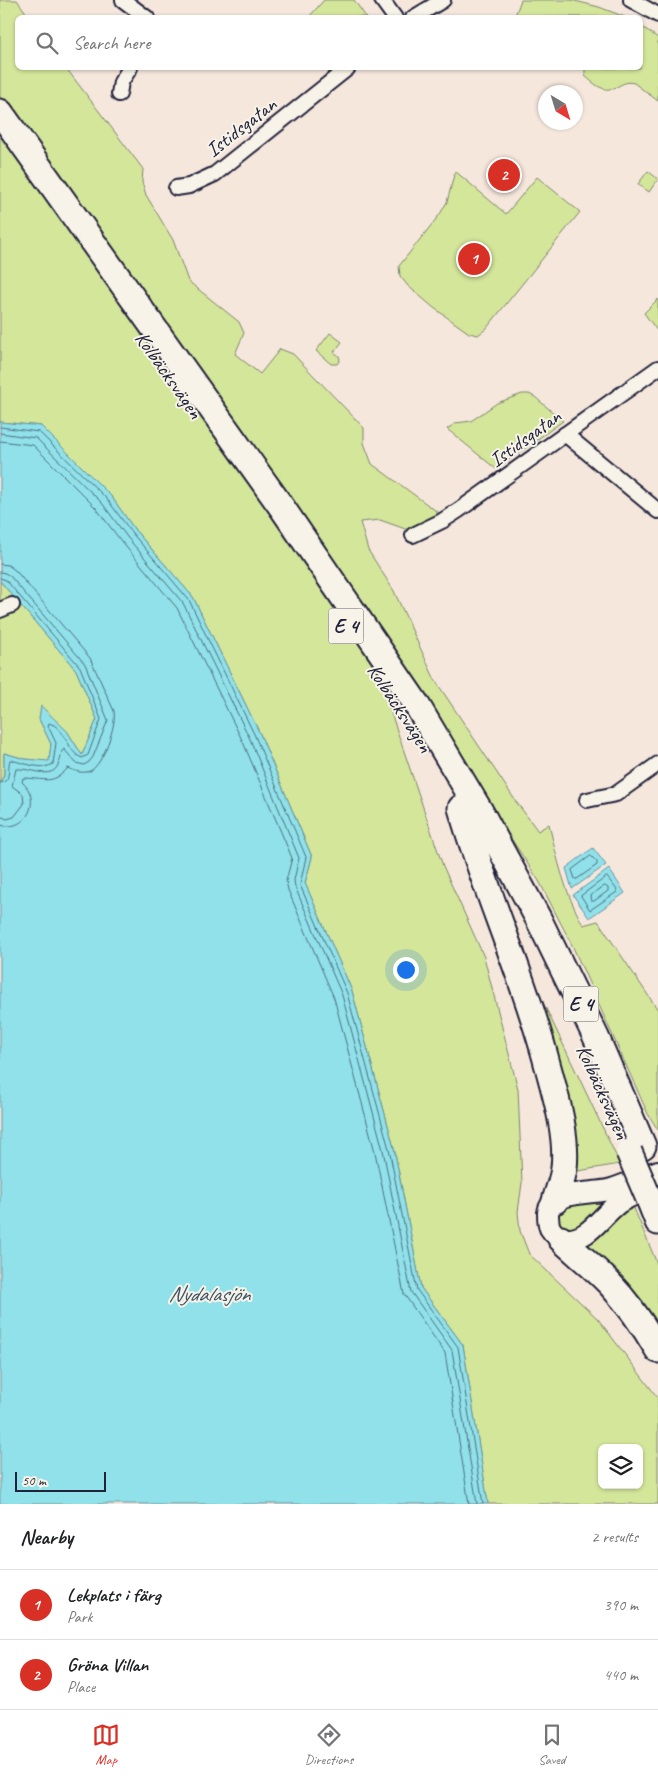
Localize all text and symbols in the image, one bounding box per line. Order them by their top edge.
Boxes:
search box [15,15,643,70]
icon: search [33,29,61,57]
text: Search here [73,31,150,55]
north arrow [538,85,583,130]
street label: Istidsgatan [200,91,282,163]
pin: 2 [488,156,520,194]
pin: 1 [458,240,490,278]
street label: Kolbäcksvägen [129,326,209,424]
street label: Istidsgatan [484,403,566,473]
road number: E 4 [328,608,364,644]
street label: Kolbäcksvägen [362,659,439,758]
your location [393,957,419,983]
road number: E 4 [564,986,598,1022]
street label: Kolbäcksvägen [571,1041,636,1144]
water label: Nydalasjön [168,1280,252,1308]
map controls [598,1444,643,1489]
button: layers [598,1444,643,1489]
scale bar [15,1469,106,1492]
text: 50 m [22,1472,46,1489]
text: Nearby [20,1524,73,1550]
text: 2 results [591,1527,638,1547]
text: Lekplats i färg [67,1583,161,1607]
text: 1 [32,1595,40,1615]
text: 390 m [604,1595,638,1615]
text: Park [67,1607,92,1627]
text: Gröna Villan [67,1653,148,1677]
text: 2 [32,1665,40,1685]
text: 440 m [604,1665,638,1685]
text: Place [67,1677,95,1697]
tab: Map [92,1721,120,1768]
tab: Directions [305,1721,353,1768]
tab: Saved [538,1721,566,1768]

